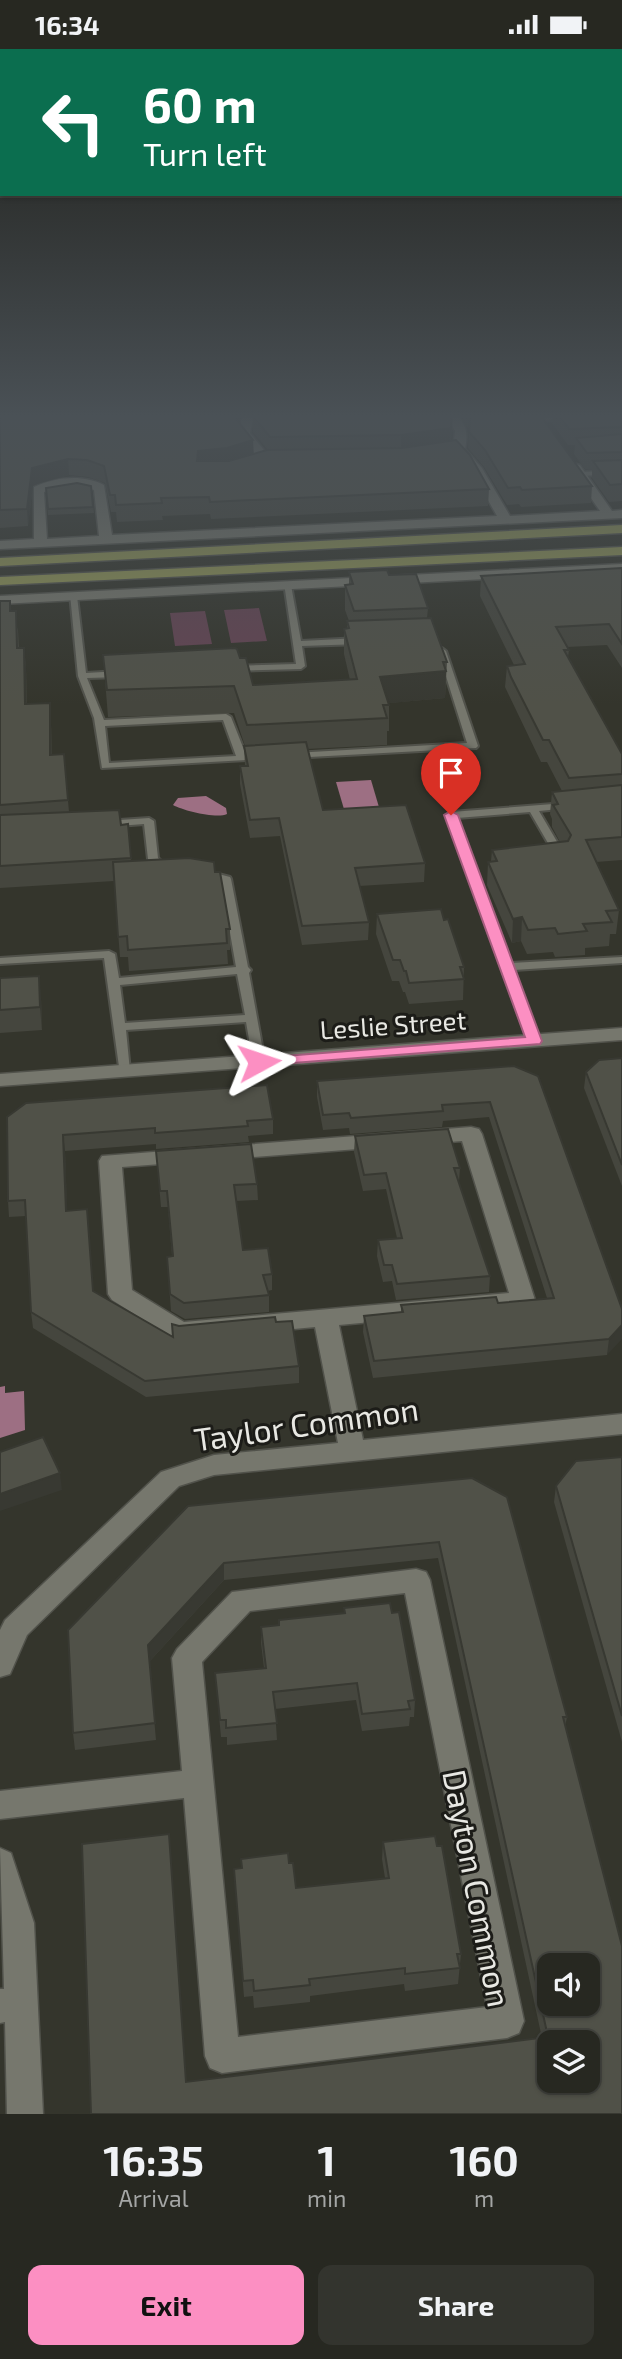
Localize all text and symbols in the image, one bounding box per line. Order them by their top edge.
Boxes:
text: 16:34 [35,9,100,40]
text: 60 m [143,74,257,133]
icon: left [28,77,119,168]
text: Turn left [143,134,267,172]
pin [421,743,481,815]
icon: arrive [432,754,470,792]
street label: Leslie Street [319,1003,467,1045]
position arrow [222,1025,296,1099]
street label: Taylor Common [191,1388,421,1458]
street label: Dayton Common [436,1766,520,2010]
map controls [537,1953,600,2093]
button: sound [537,1953,600,2016]
button: layers [537,2030,600,2093]
text: 16:35 [103,2134,204,2184]
text: 1 [318,2134,336,2184]
text: 160 [449,2134,519,2184]
text: Arrival [119,2184,189,2212]
text: min [307,2184,346,2212]
text: m [474,2184,494,2212]
button: Exit [28,2265,304,2345]
button: Share [318,2265,594,2345]

